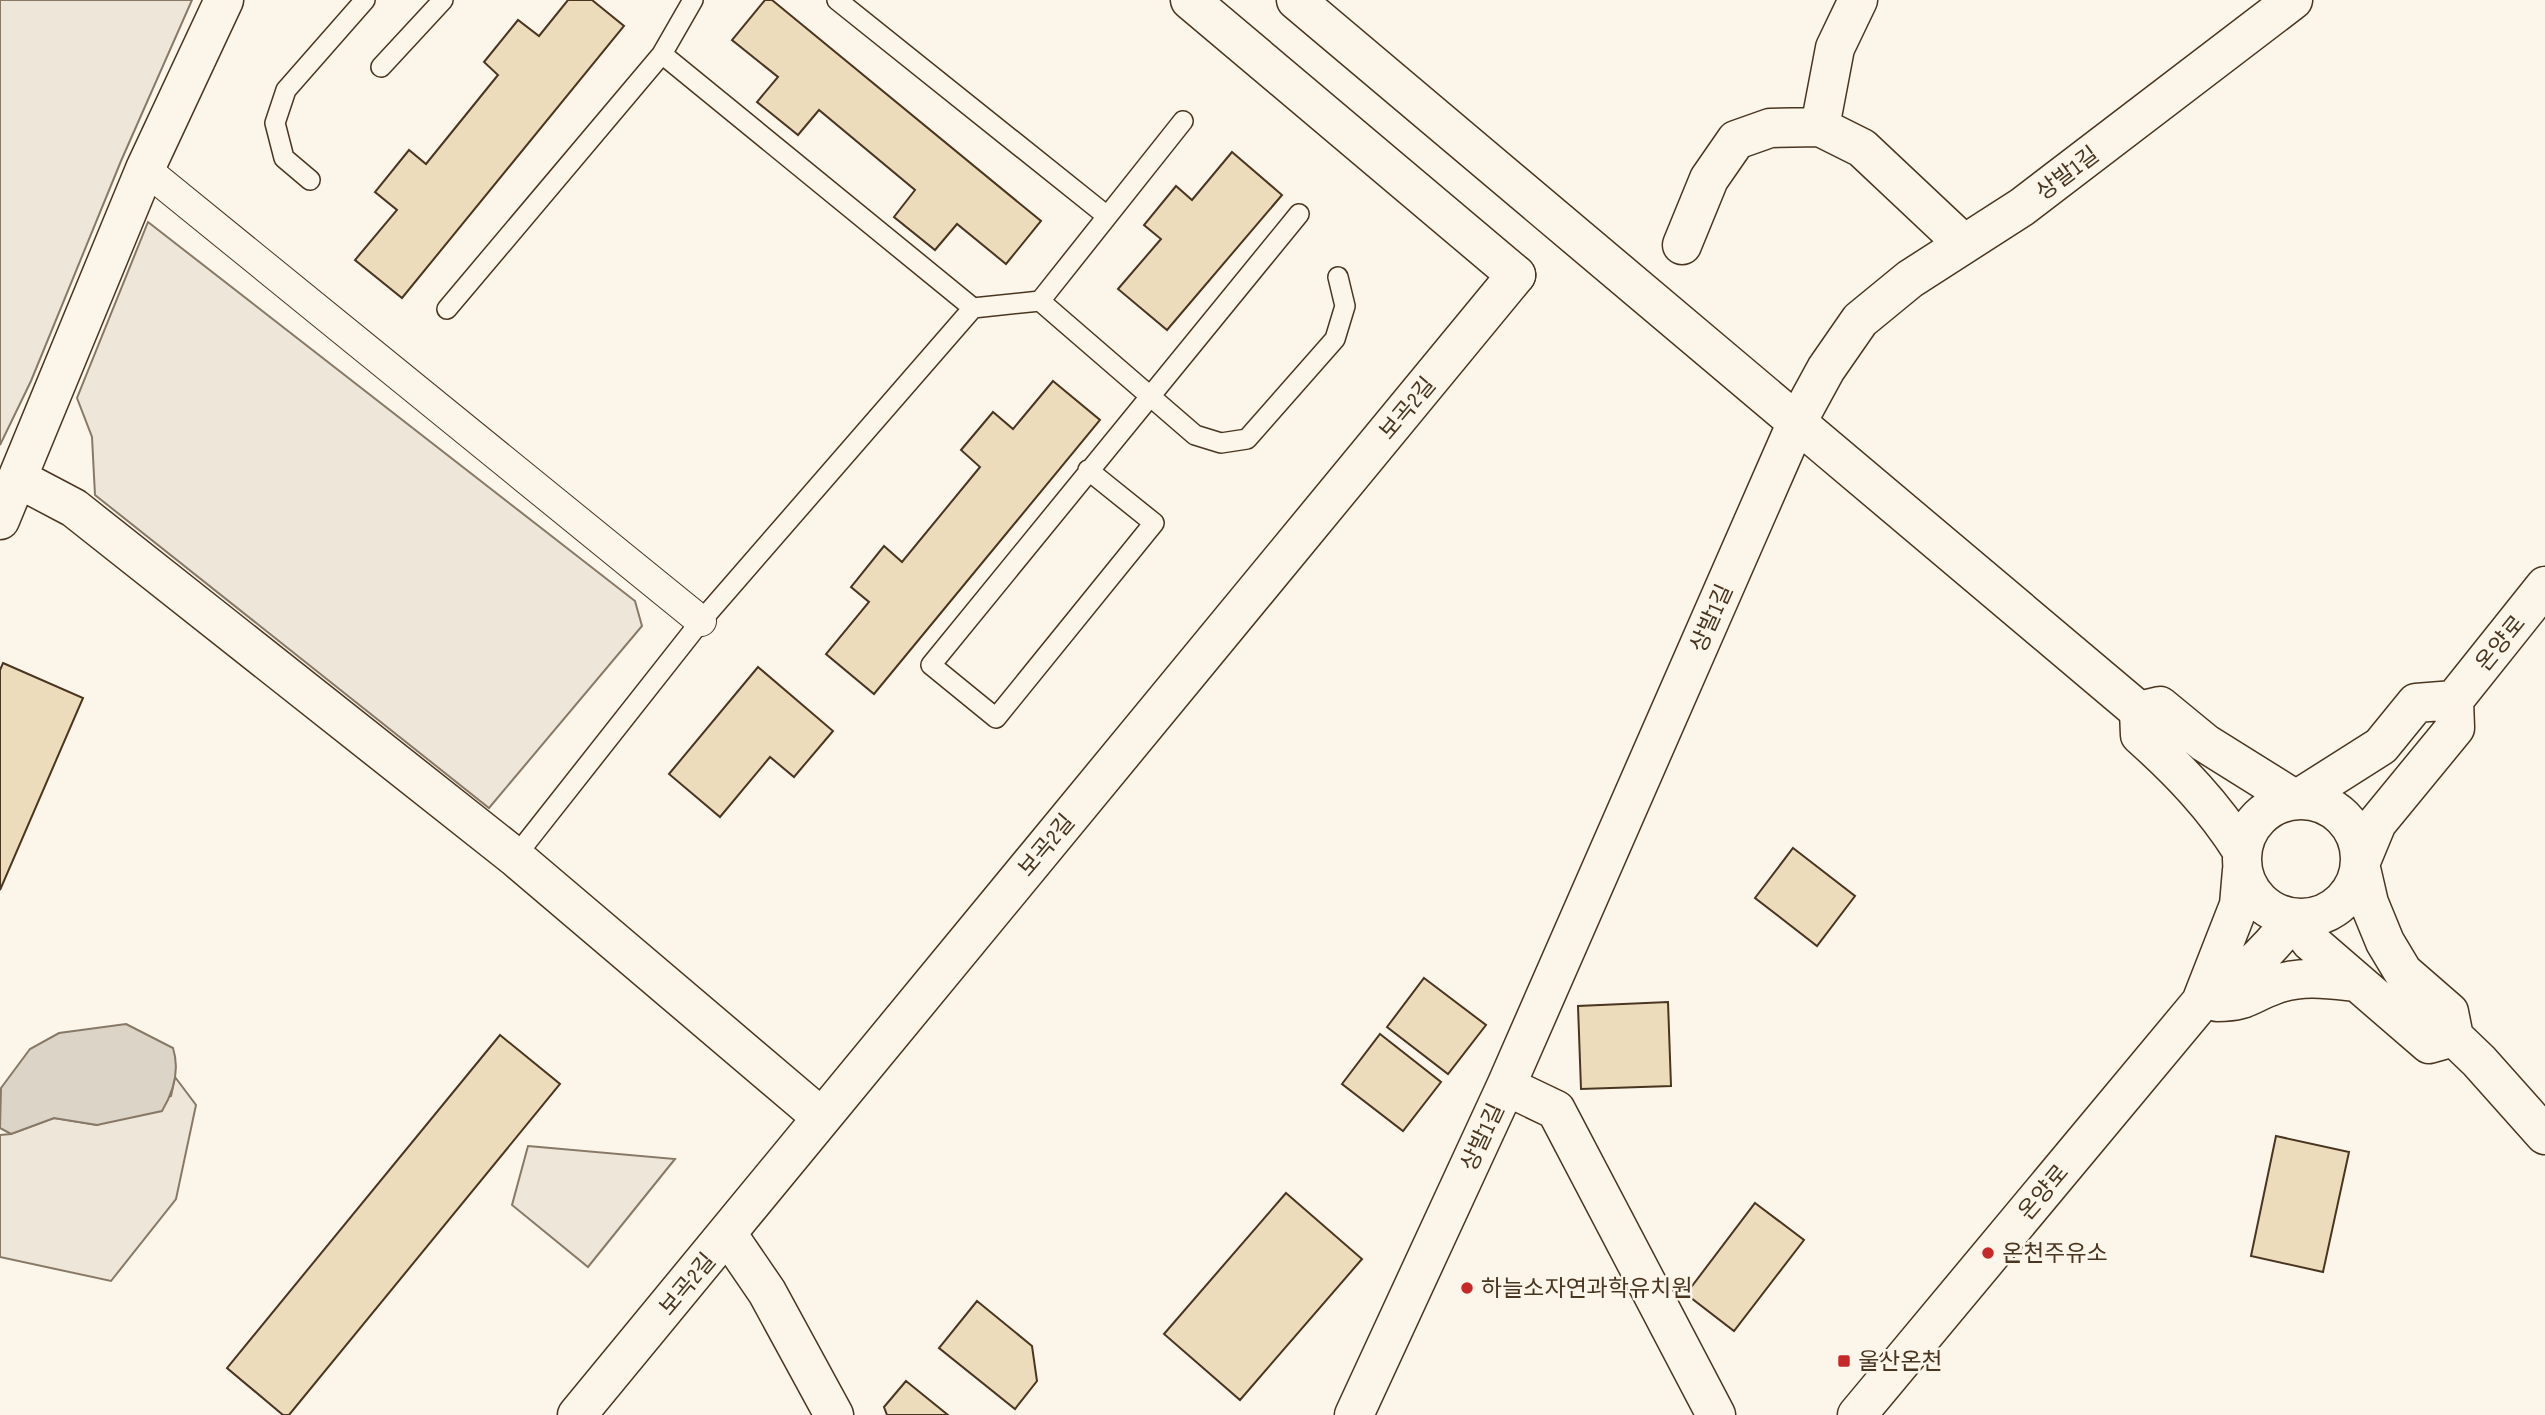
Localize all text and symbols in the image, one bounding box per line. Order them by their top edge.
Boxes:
street label: 상발1길 [2031,141,2105,207]
street label: 보곡2길 [1374,372,1442,446]
street label: 상발1길 [1685,580,1739,657]
street label: 온양로 [2470,610,2532,677]
street label: 보곡2길 [1013,809,1081,883]
street label: 상발1길 [1455,1099,1511,1176]
street label: 온양로 [2013,1159,2075,1226]
place label: 온천주유소 [2002,1240,2108,1268]
marker: 온천주유소 [1980,1245,1996,1261]
street label: 보곡2길 [654,1248,722,1322]
place label: 하늘소자연과학유치원 [1481,1275,1693,1303]
marker: 하늘소자연과학유치원 [1459,1280,1475,1296]
place label: 울산온천 [1858,1348,1943,1376]
marker: 울산온천 [1836,1353,1852,1369]

